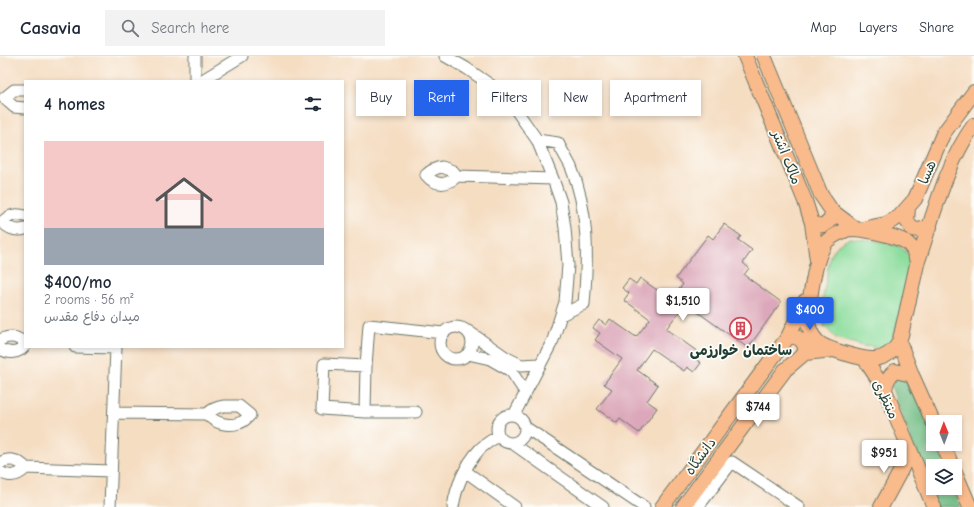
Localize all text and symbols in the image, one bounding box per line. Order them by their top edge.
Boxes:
search box [105,10,385,46]
text: Casavia [20,17,81,39]
icon: search [119,17,141,39]
text: Search here [151,19,229,37]
text: Map [810,19,837,36]
text: Layers [859,19,897,36]
text: Share [919,19,954,36]
chip: Buy [356,80,406,116]
chip: Rent [414,80,469,116]
chip: Filters [477,80,541,116]
chip: New [549,80,602,116]
chip: Apartment [610,80,701,116]
icon: filters [302,93,324,115]
text: 4 homes [44,95,105,114]
street label: مالک اشتر [768,127,805,187]
street label: هسا [915,158,940,187]
icon: home [148,167,220,239]
text: $400/mo [44,273,111,292]
pin: $1,510 [650,288,716,322]
text: 2 rooms · 56 m² [44,292,133,307]
text: $1,510 [666,293,700,308]
pin: $400 [786,297,834,331]
text: $400 [796,302,824,317]
text: میدان دفاع مقدس [44,309,140,324]
building icon: ساختمان خوارزمی [728,315,754,341]
place label: ساختمان خوارزمی [690,342,792,360]
street label: منتظری [869,377,902,422]
pin: $744 [734,394,782,428]
text: $744 [746,399,770,414]
north arrow [926,415,962,451]
map controls [926,415,962,495]
street label: دانشگاه [681,434,720,478]
pin: $951 [860,440,908,474]
text: $951 [871,445,897,460]
button: layers [926,459,962,495]

